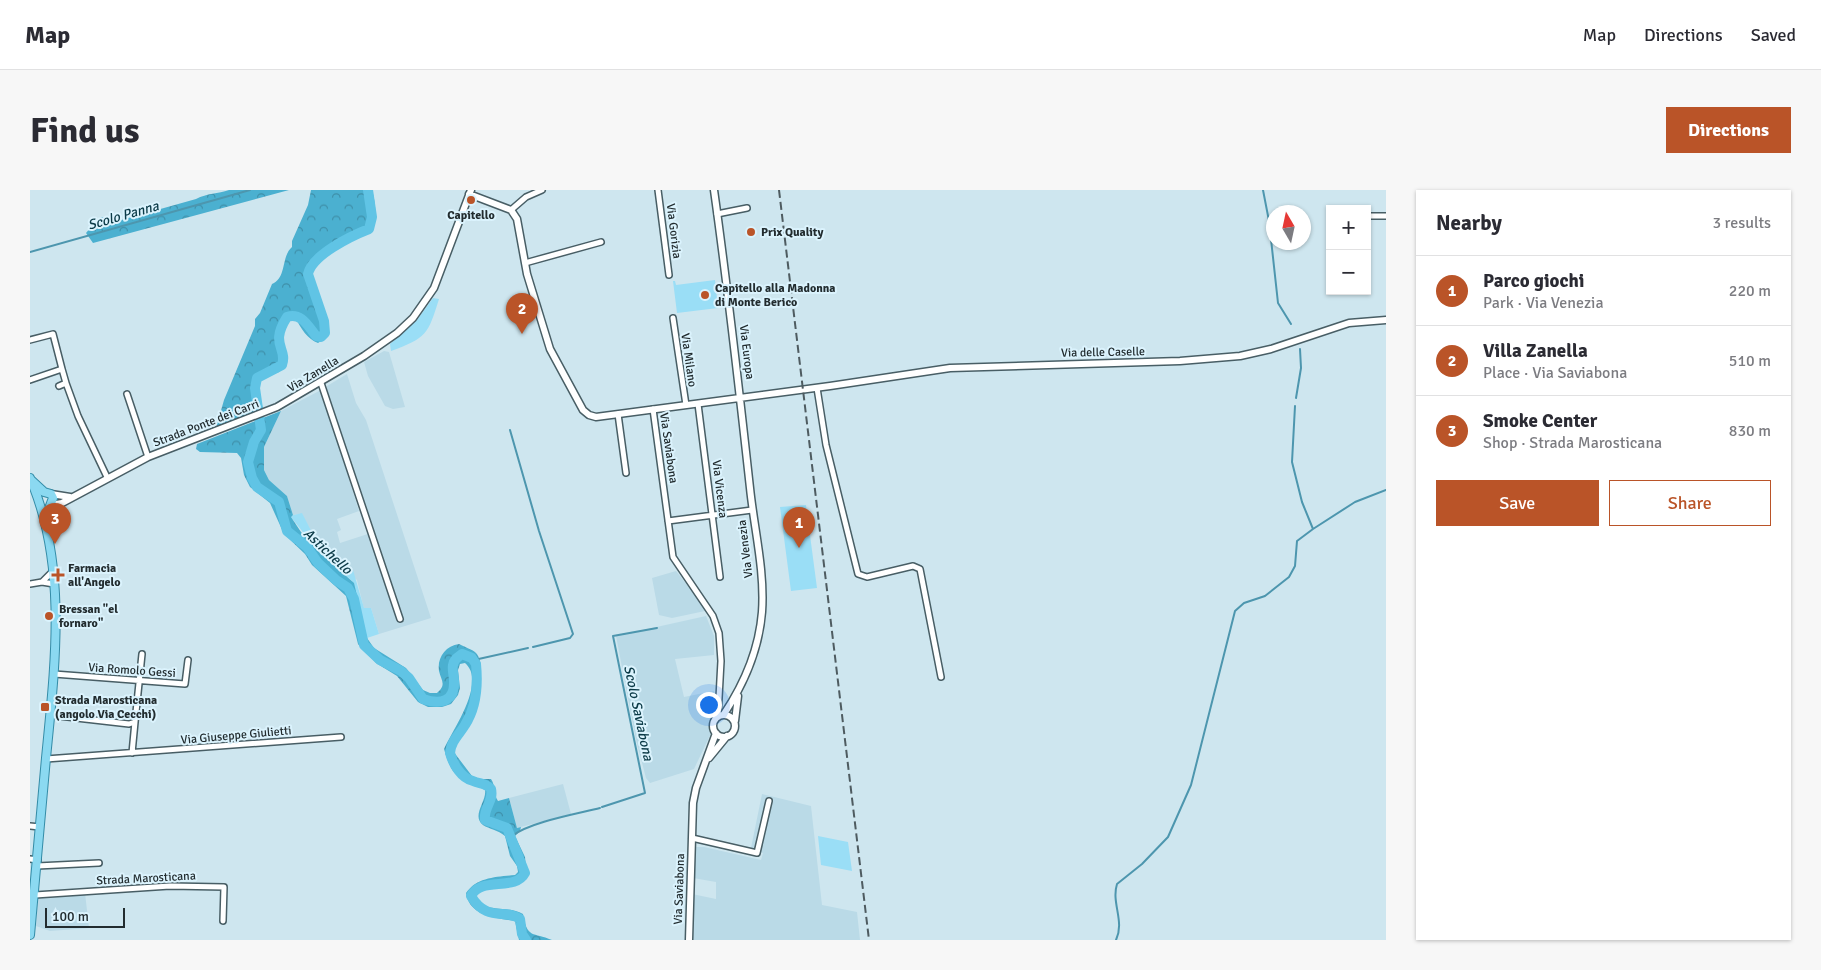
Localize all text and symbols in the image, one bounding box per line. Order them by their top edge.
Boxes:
text: Map [25,20,70,50]
text: Map [1583,24,1616,46]
text: Directions [1644,24,1723,46]
text: Saved [1751,24,1796,46]
button: Directions [1666,107,1791,153]
text: Find us [30,109,140,152]
marker: Capitello [465,194,477,206]
water label: Scolo Panna [86,197,161,234]
street label: Via Gorizia [663,203,684,259]
north arrow [1266,205,1311,250]
map controls [1326,205,1371,295]
button: + [1326,205,1371,250]
place label: Capitello [447,208,495,223]
text: Nearby [1436,210,1502,236]
text: 3 results [1712,213,1771,233]
place label: Prix Quality [761,225,823,240]
marker: Prix Quality [745,226,757,238]
button: − [1326,250,1371,295]
text: Parco giochi [1483,269,1585,293]
place label: Capitello alla Madonna di Monte Berico [715,281,835,310]
text: 1 [1448,281,1456,301]
text: 220 m [1729,281,1771,301]
marker: Capitello alla Madonna di Monte Berico [699,289,711,301]
pin: 2 [506,293,538,334]
text: Park · Via Venezia [1483,293,1604,313]
street label: Via Europa [736,324,757,380]
street label: Via Milano [677,332,700,388]
text: Villa Zanella [1483,339,1588,363]
street label: Via delle Caselle [1061,344,1145,361]
text: 2 [1448,351,1456,371]
text: 510 m [1729,351,1771,371]
street label: Via Zanella [285,353,342,396]
text: Place · Via Saviabona [1483,363,1627,383]
street label: Strada Ponte dei Carri [151,396,261,451]
text: Smoke Center [1483,409,1597,433]
street label: Via Saviabona [656,412,681,484]
text: 3 [1448,421,1456,441]
text: 830 m [1729,421,1771,441]
text: Shop · Strada Marosticana [1483,433,1662,453]
street label: Via Vicenza [708,459,731,519]
button: Save [1436,480,1599,526]
button: Share [1609,480,1771,526]
pin: 3 [39,503,71,544]
pin: 1 [783,507,815,548]
street label: Via Venezia [734,519,757,579]
water label: Astichello [300,525,356,579]
place label: Farmacia all'Angelo [68,561,120,590]
marker: Farmacia all'Angelo [52,569,64,581]
place label: Bressan "el fornaro" [58,602,118,631]
marker: Bressan "el fornaro" [43,610,55,622]
street label: Via Romolo Gessi [88,660,176,681]
water label: Scolo Saviabona [620,664,657,763]
your location [696,692,722,718]
place label: Strada Marosticana (angolo Via Cecchi) [55,693,157,722]
marker: Strada Marosticana (angolo Via Cecchi) [39,701,51,713]
street label: Via Giuseppe Giulietti [180,723,292,748]
street label: Via Saviabona [671,853,688,925]
street label: Strada Marosticana [96,868,196,889]
scale bar [45,905,125,928]
text: 100 m [52,908,89,925]

